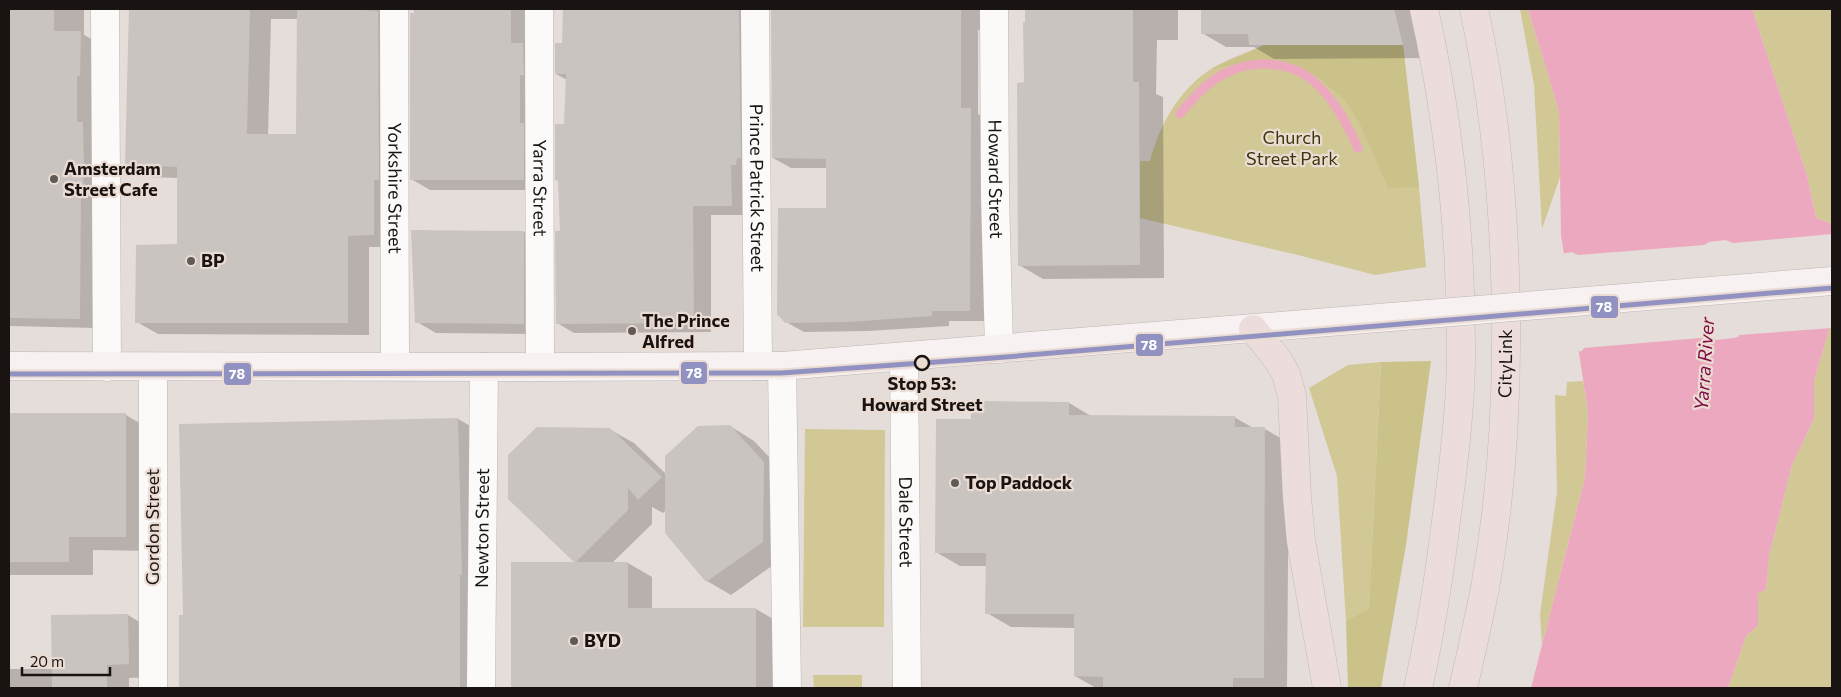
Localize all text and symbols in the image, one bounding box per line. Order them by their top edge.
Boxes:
street label: Prince Patrick Street [746,104,769,272]
street label: Howard Street [985,119,1008,239]
street label: Yorkshire Street [384,122,407,254]
park label: Church Street Park [1246,126,1338,169]
street label: Yarra Street [529,139,552,237]
place label: Amsterdam Street Cafe [64,157,161,200]
marker: Amsterdam Street Cafe [48,173,60,185]
place label: BP [201,249,225,271]
marker: BP [185,255,197,267]
line badge: 78 [1590,295,1619,319]
text: 78 [1596,298,1612,315]
place label: The Prince Alfred [642,309,730,352]
water label: Yarra River [1689,315,1718,412]
marker: The Prince Alfred [626,325,638,337]
street label: CityLink [1493,329,1516,398]
line badge: 78 [1135,333,1164,357]
text: 78 [1141,336,1157,353]
marker: Stop 53: Howard Street [914,355,930,371]
line badge: 78 [680,361,708,385]
line badge: 78 [223,362,252,386]
text: 78 [686,364,702,381]
text: 78 [229,365,245,382]
place label: Stop 53: Howard Street [861,372,983,415]
street label: Newton Street [470,468,493,588]
street label: Gordon Street [141,469,163,585]
place label: Top Paddock [965,471,1073,493]
street label: Dale Street [895,476,918,568]
marker: Top Paddock [949,477,961,489]
place label: BYD [584,629,621,651]
marker: BYD [568,635,580,647]
scale bar [22,644,110,676]
text: 20 m [30,652,64,670]

